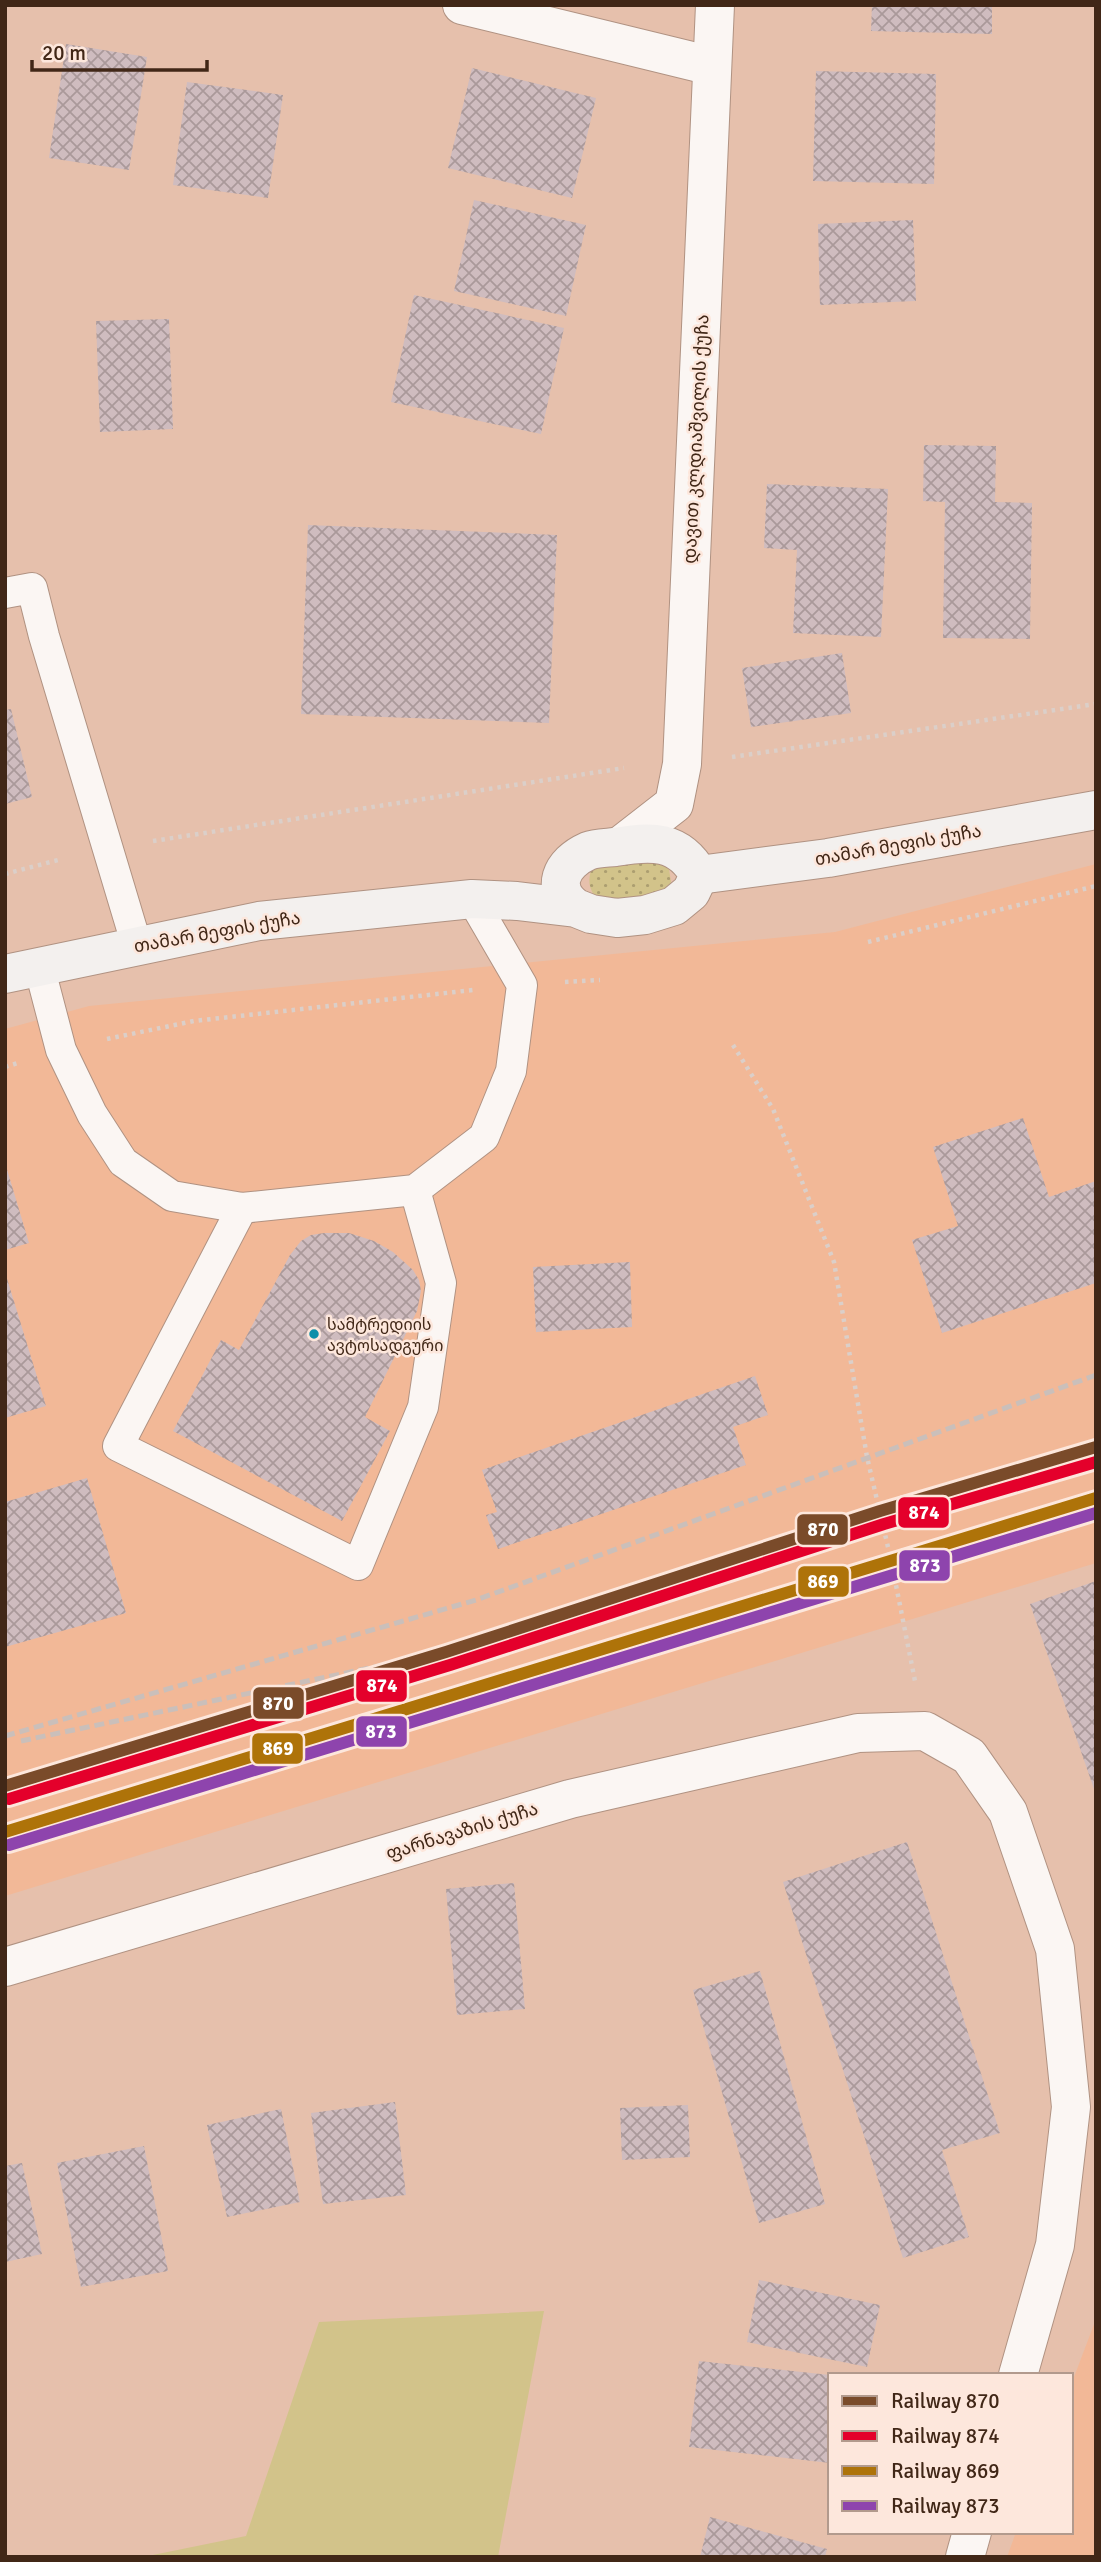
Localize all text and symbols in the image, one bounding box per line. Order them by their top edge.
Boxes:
scale bar [32,28,206,72]
text: 20 m [42,40,86,66]
street label: დავით კლდიაშვილის ქუჩა [678,314,714,564]
street label: თამარ მეფის ქუჩა [813,820,983,870]
street label: თამარ მეფის ქუჩა [132,907,302,957]
place label: სამტრედიის ავტოსადგური [327,1315,443,1356]
marker: სამტრედიის ავტოსადგური [307,1327,321,1341]
line badge: 874 [897,1496,950,1529]
text: 874 [909,1501,939,1525]
line badge: 870 [796,1513,849,1546]
text: 870 [808,1518,838,1542]
line badge: 873 [898,1549,951,1582]
text: 873 [910,1554,940,1578]
line badge: 869 [797,1565,850,1598]
text: 869 [808,1570,838,1594]
line badge: 874 [355,1669,408,1703]
text: 874 [367,1674,397,1698]
line badge: 870 [252,1686,305,1720]
text: 870 [263,1692,293,1716]
line badge: 873 [355,1715,408,1748]
text: 873 [366,1720,396,1744]
line badge: 869 [251,1732,304,1765]
text: 869 [263,1737,293,1761]
street label: ფარნავაზის ქუჩა [383,1797,541,1865]
legend [828,2373,1073,2534]
text: Railway 870 [891,2388,1000,2414]
text: Railway 874 [891,2423,1000,2449]
text: Railway 869 [891,2458,1000,2484]
text: Railway 873 [891,2493,1000,2519]

